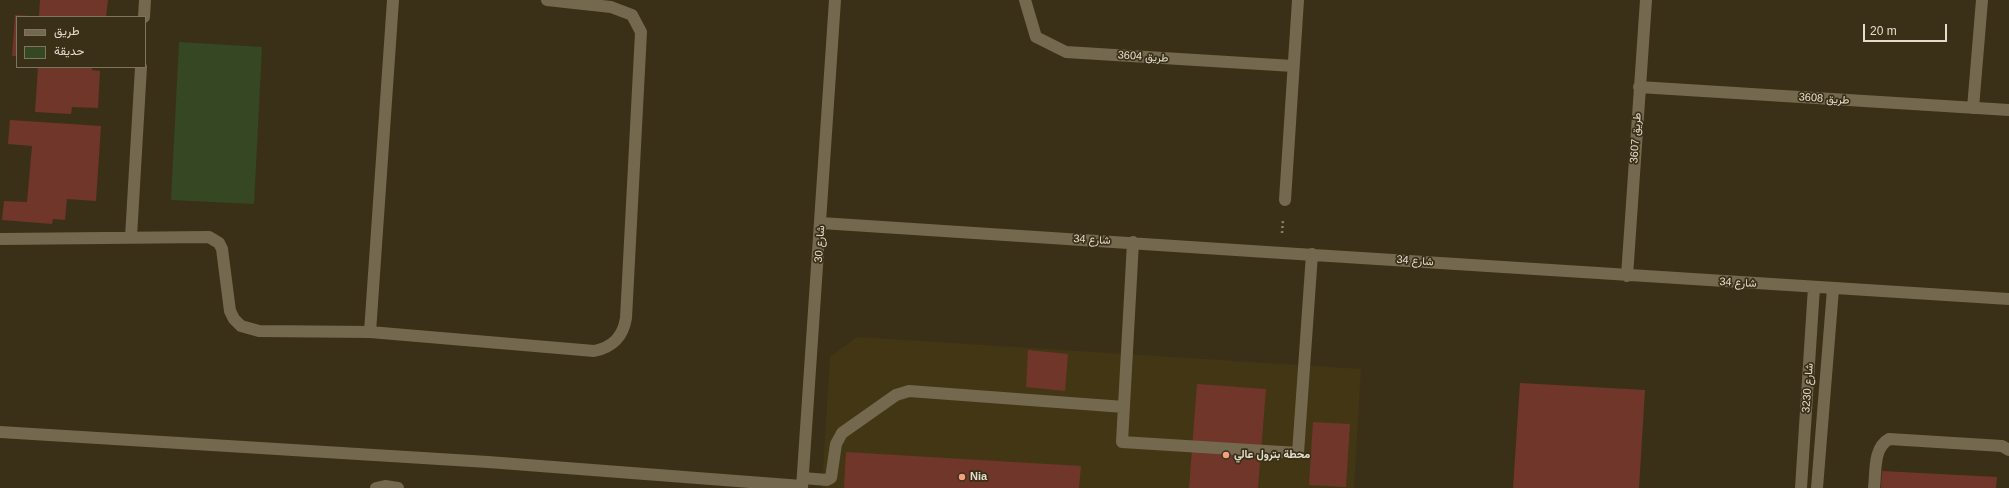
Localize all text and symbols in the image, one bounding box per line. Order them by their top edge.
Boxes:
legend [16,16,146,68]
scale bar [1865,16,1949,42]
text: طريق [54,24,79,38]
text: 20 m [1870,24,1897,38]
text: حديقة [54,44,84,58]
street label: طريق 3604 [1117,49,1169,65]
street label: طريق 3608 [1798,91,1850,107]
street label: طريق 3607 [1628,112,1644,164]
street label: شارع 30 [812,225,828,263]
street label: شارع 34 [1073,232,1111,248]
street label: شارع 34 [1396,253,1434,269]
street label: شارع 34 [1719,275,1757,291]
street label: شارع 3230 [1800,363,1816,413]
place label: محطة بترول عالي [1234,448,1310,462]
marker: محطة بترول عالي [1221,450,1231,460]
place label: Nia [970,470,987,484]
marker: Nia [957,472,967,482]

